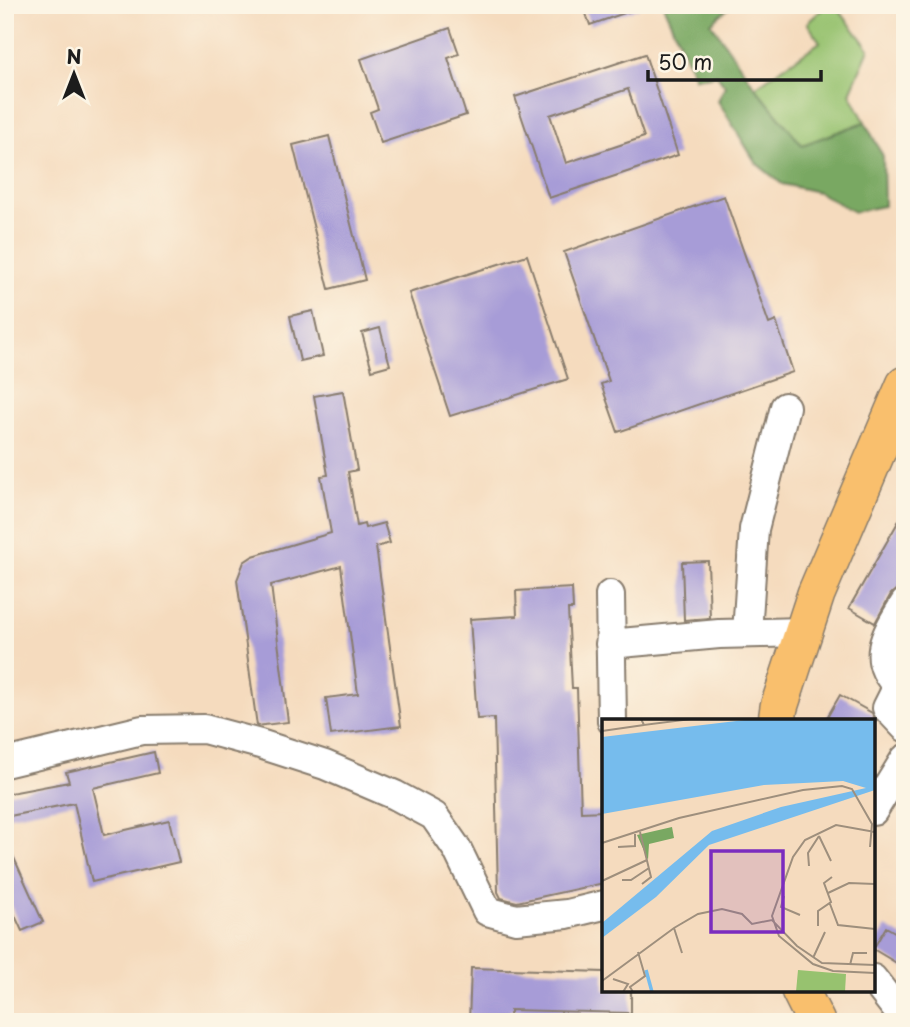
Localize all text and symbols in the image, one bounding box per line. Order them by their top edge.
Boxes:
north arrow [38,38,108,108]
scale bar [648,38,821,82]
text: N [66,42,82,70]
text: 50 m [658,45,712,77]
inset map [602,719,875,992]

